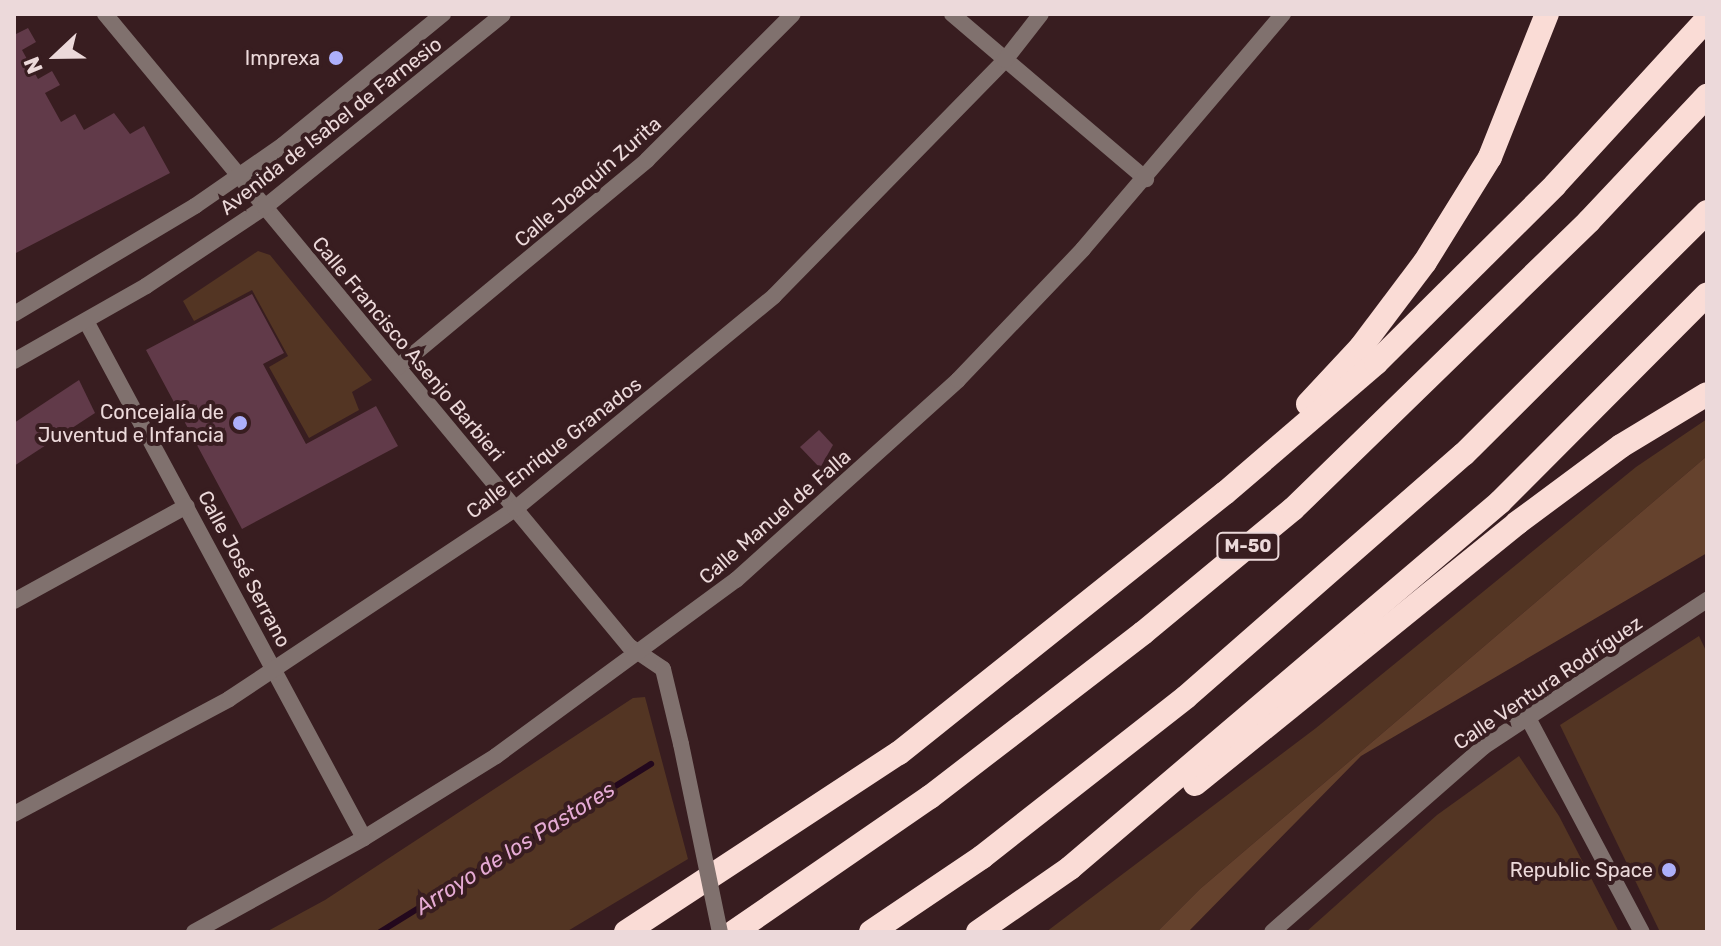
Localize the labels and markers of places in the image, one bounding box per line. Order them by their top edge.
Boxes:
place label: Imprexa [245,46,320,70]
marker: Imprexa [327,49,345,67]
place label: Concejalía de Juventud e Infancia [38,400,224,447]
marker: Concejalía de Juventud e Infancia [231,414,249,432]
place label: Republic Space [1510,858,1653,882]
marker: Republic Space [1660,861,1678,879]

